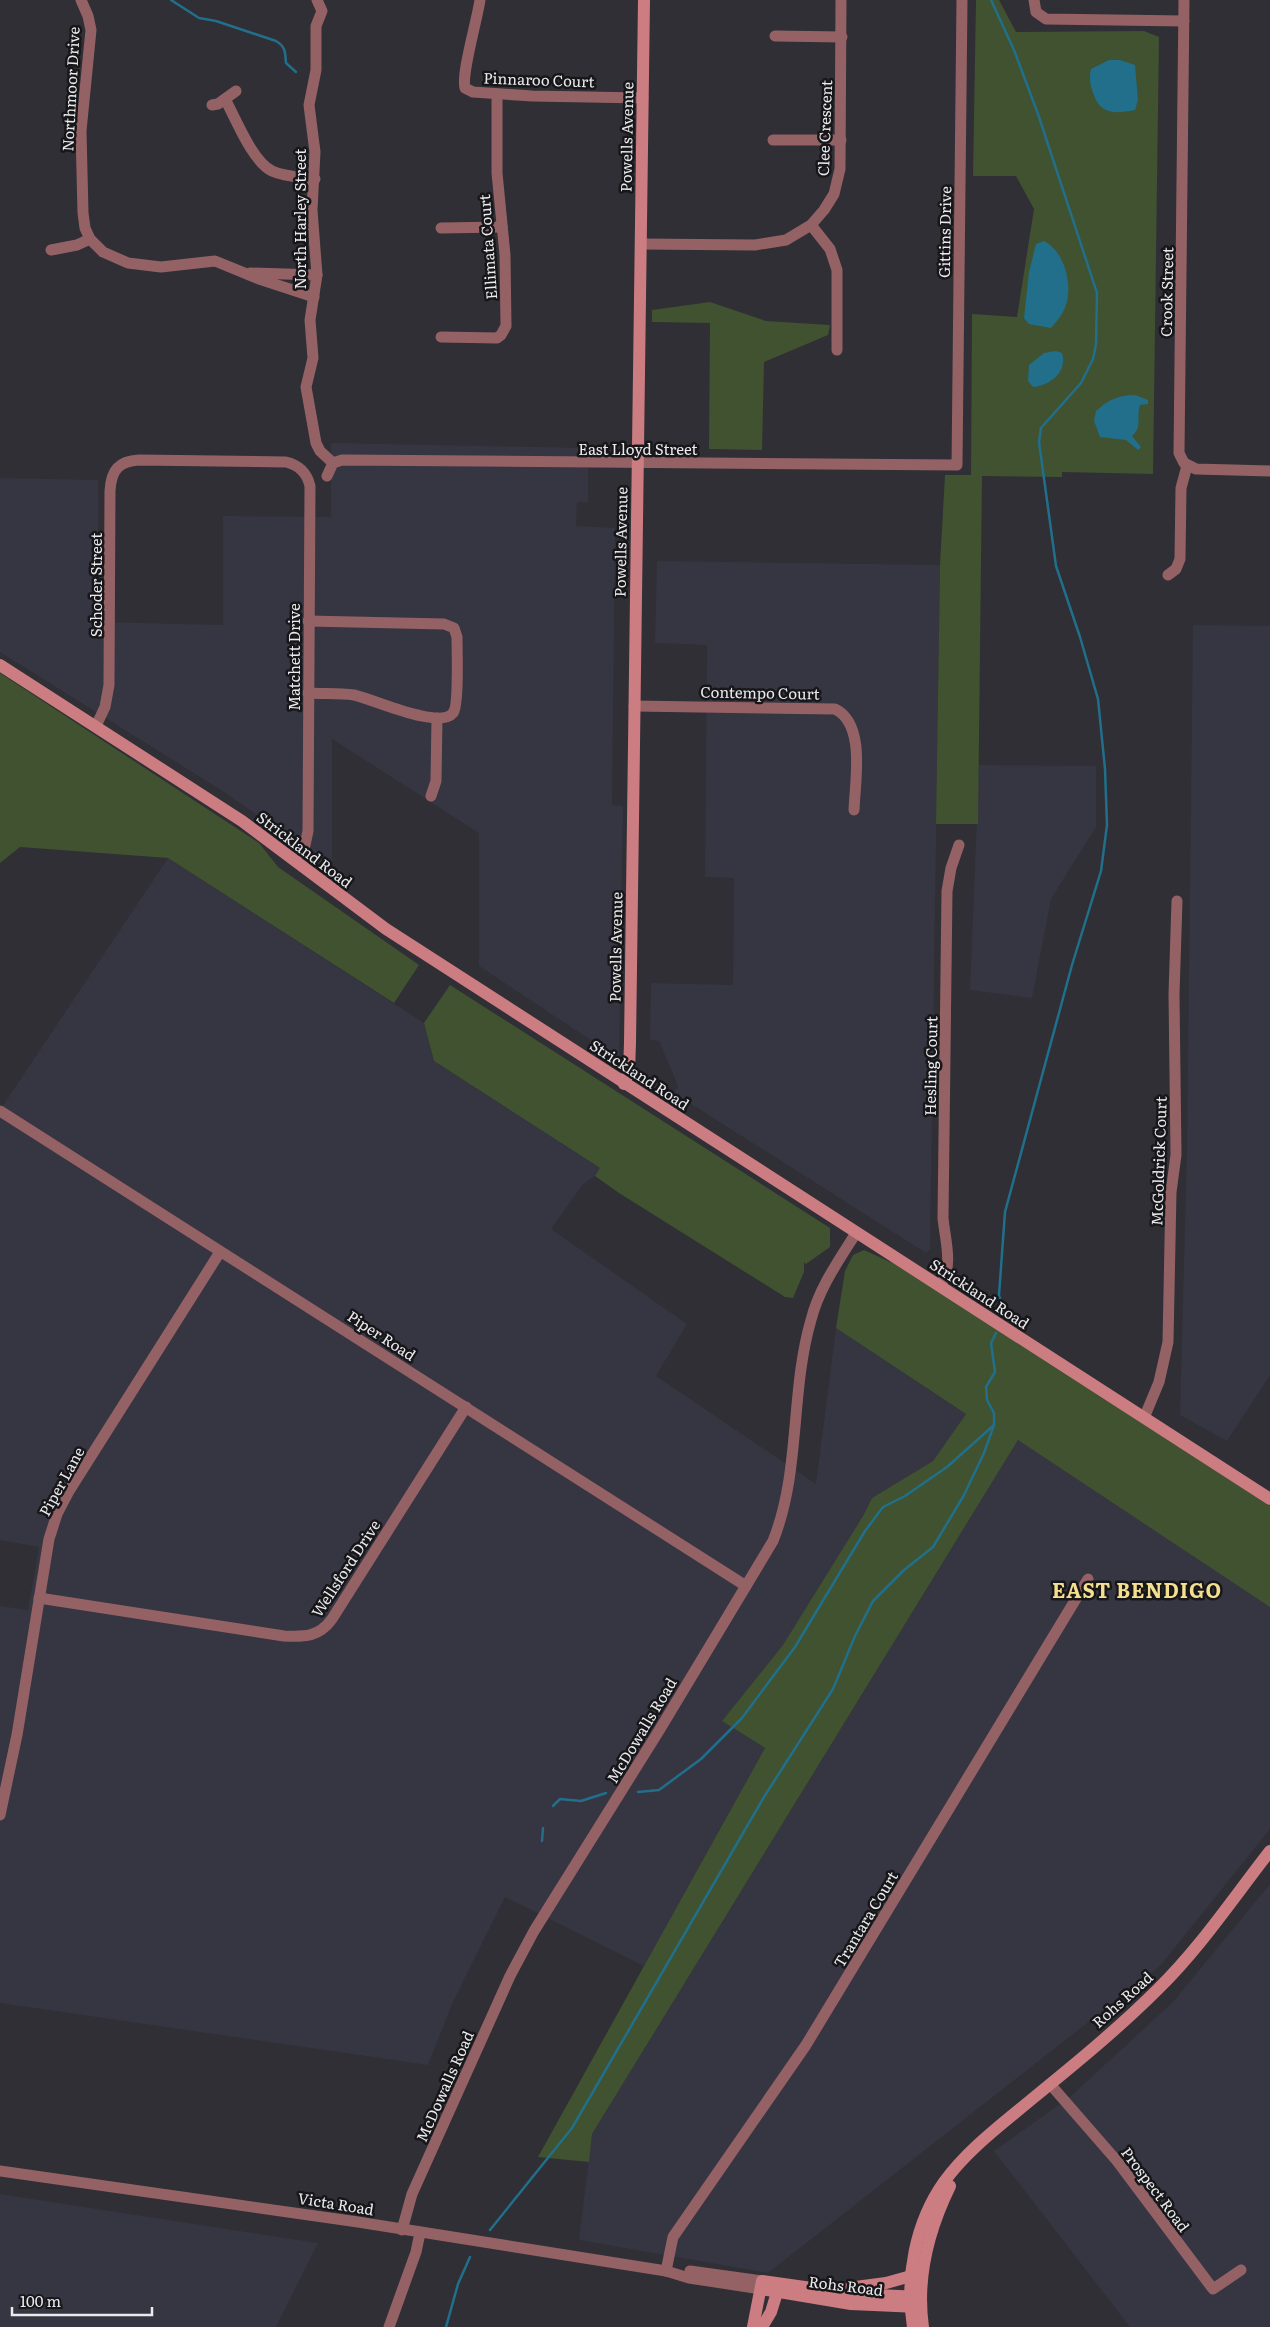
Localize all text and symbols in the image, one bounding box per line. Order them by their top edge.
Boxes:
street label: Northmoor Drive [55,26,85,152]
street label: Pinnaroo Court [483,66,595,92]
street label: Clee Crescent [811,80,837,176]
street label: Powells Avenue [614,81,638,192]
street label: North Harley Street [288,149,311,289]
street label: Gittins Drive [932,186,956,278]
street label: Ellimata Court [472,194,502,300]
street label: Crook Street [1154,247,1178,337]
street label: East Lloyd Street [578,437,698,460]
street label: Powells Avenue [608,486,632,597]
street label: Schoder Street [84,533,107,637]
street label: Matchett Drive [282,603,305,711]
street label: Contempo Court [700,679,820,705]
street label: Strickland Road [252,805,358,893]
street label: Powells Avenue [603,891,627,1002]
street label: Hesling Court [918,1016,942,1116]
street label: Strickland Road [586,1033,694,1115]
street label: McGoldrick Court [1144,1096,1172,1226]
street label: Strickland Road [926,1252,1034,1334]
street label: Piper Road [343,1304,421,1366]
street label: Piper Lane [32,1442,90,1520]
street label: Wellsford Drive [305,1514,385,1621]
district label: EAST BENDIGO [1052,1574,1222,1604]
street label: McDowalls Road [600,1673,682,1787]
street label: Trantara Court [827,1866,903,1972]
street label: Rohs Road [1086,1965,1158,2033]
street label: McDowalls Road [409,2027,479,2145]
street label: Prospect Road [1116,2142,1196,2236]
street label: Victa Road [296,2186,376,2220]
street label: Rohs Road [807,2269,885,2301]
scale bar [12,2284,152,2316]
text: 100 m [20,2289,61,2312]

